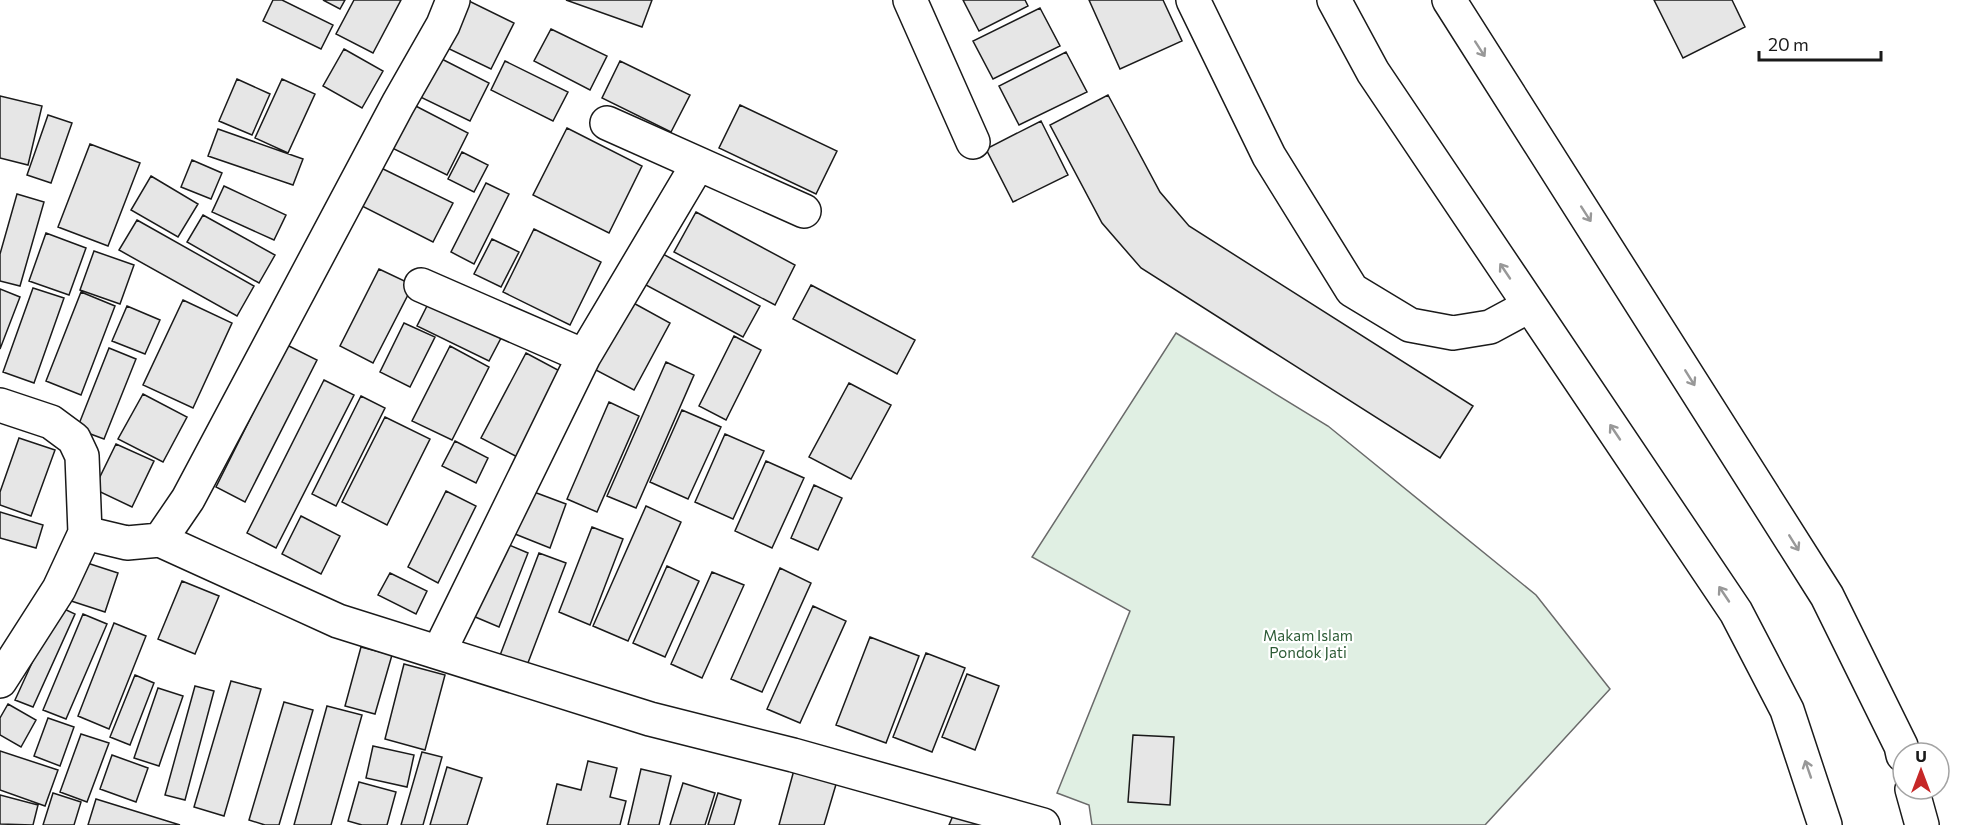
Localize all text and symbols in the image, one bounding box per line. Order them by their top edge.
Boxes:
scale bar [1759,24,1880,62]
text: 20 m [1768,33,1809,55]
one-way arrow [1475,40,1487,57]
one-way arrow [1579,205,1592,222]
one-way arrow [1499,263,1511,280]
one-way arrow [1685,369,1697,386]
one-way arrow [1608,424,1621,441]
one-way arrow [1789,534,1801,551]
one-way arrow [1718,586,1730,603]
park label: Makam Islam Pondok Jati [1263,626,1353,661]
north arrow [1891,741,1951,801]
text: U [1915,746,1927,765]
one-way arrow [1801,760,1812,779]

